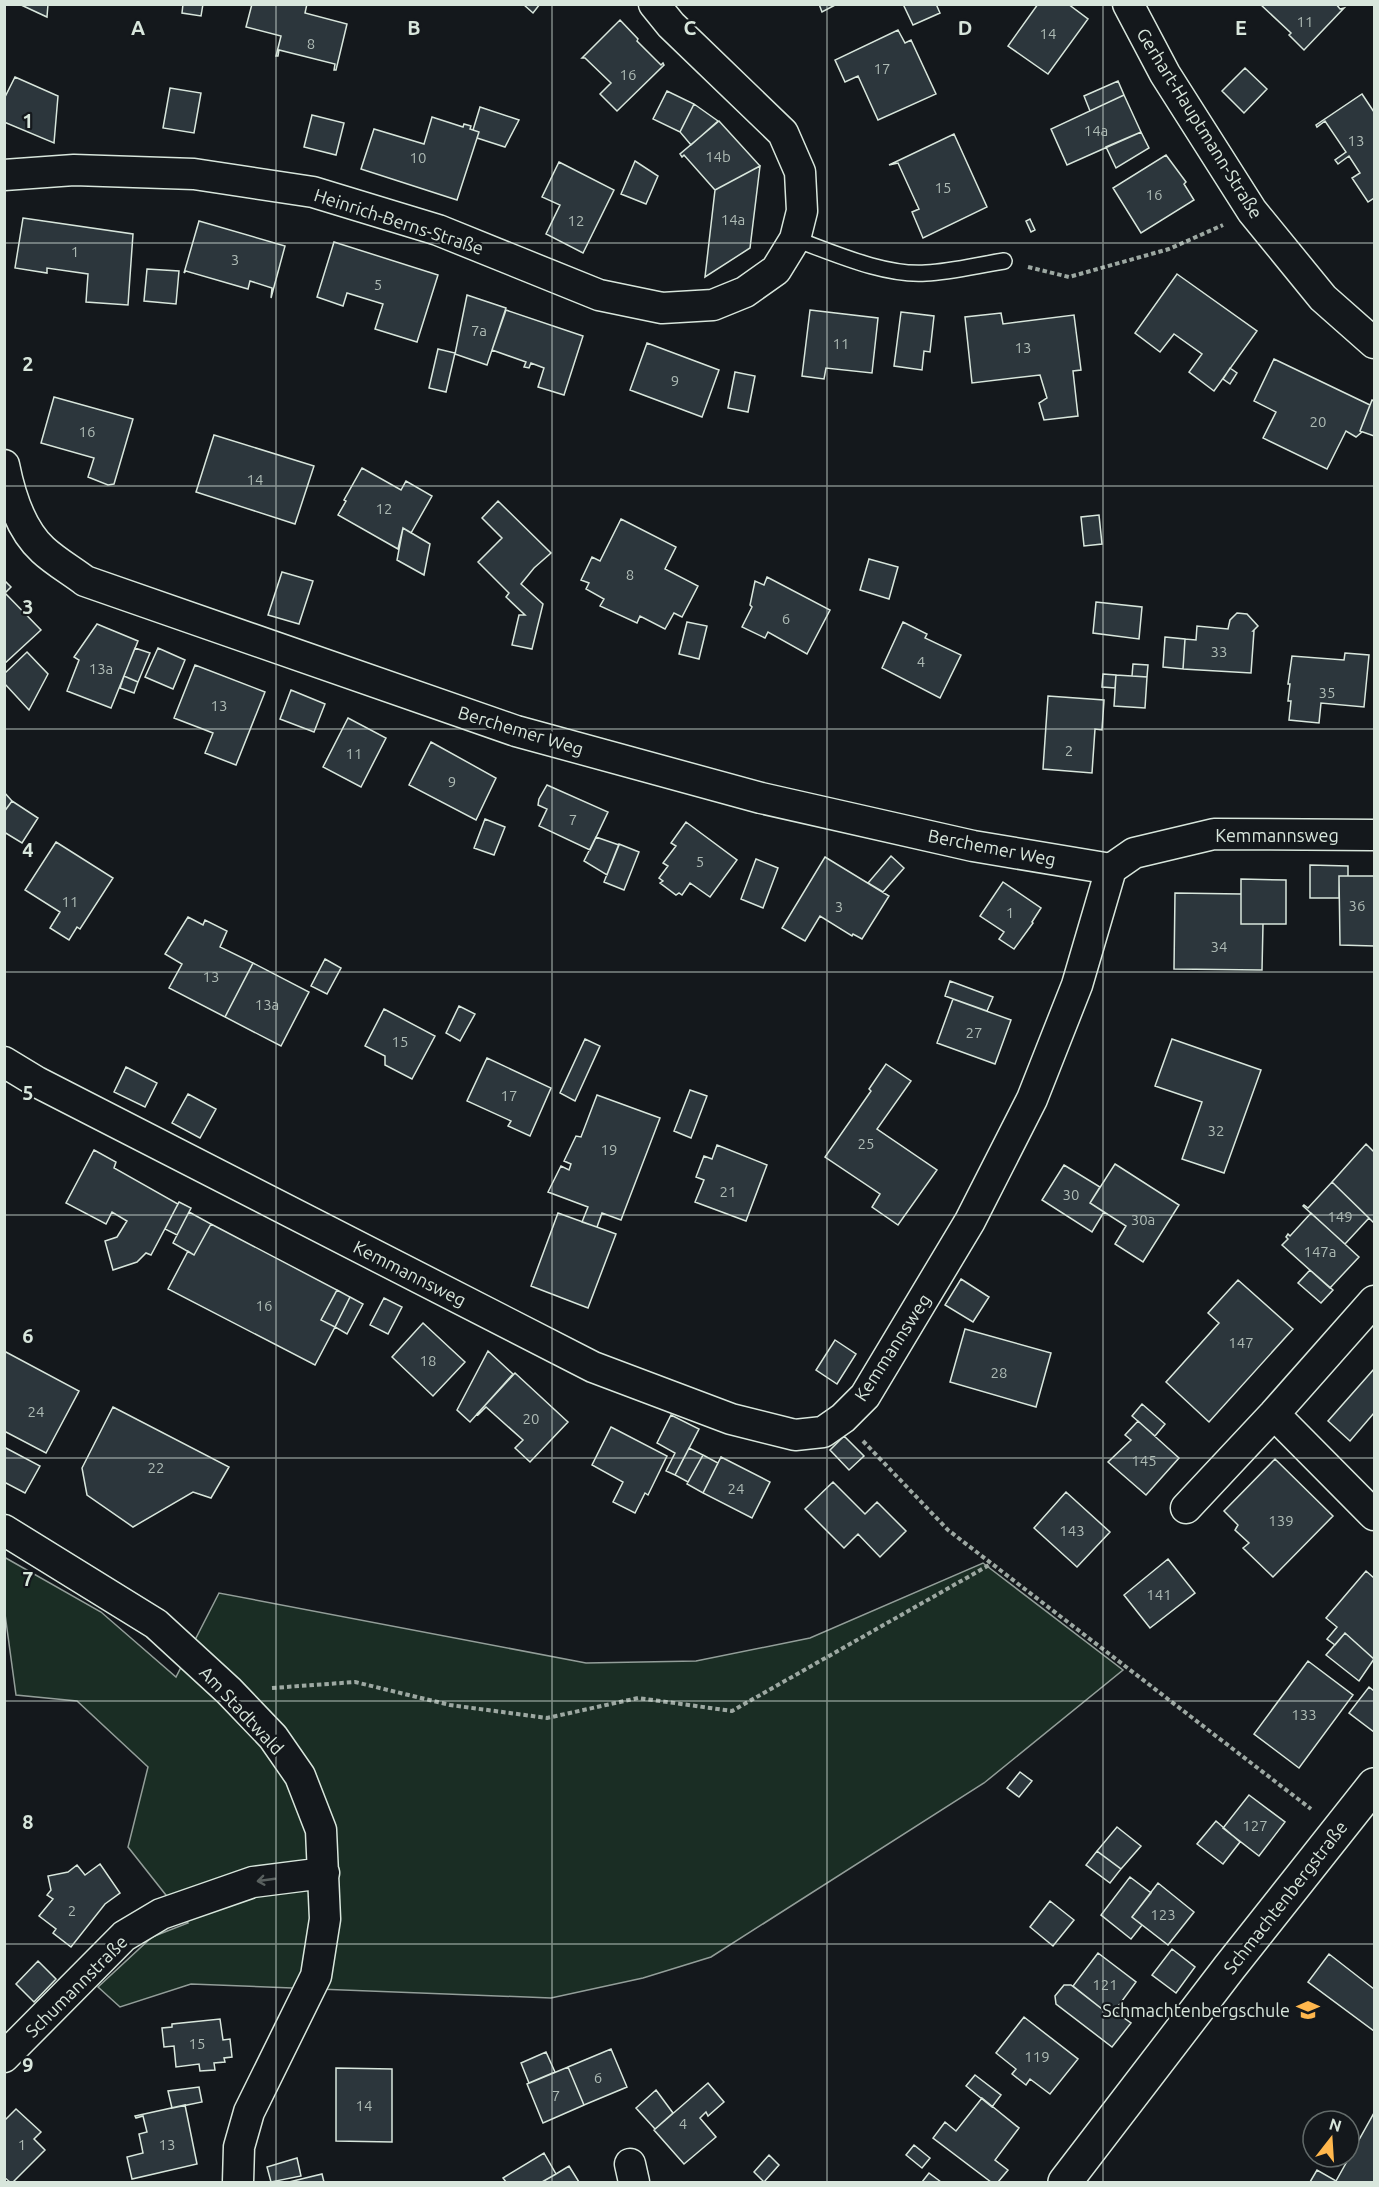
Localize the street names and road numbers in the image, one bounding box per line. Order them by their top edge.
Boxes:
street label: Gerhart-Hauptmann-Straße [1133,24,1267,222]
street label: Heinrich-Berns-Straße [312,184,486,258]
street label: Berchemer Weg [456,701,586,759]
street label: Berchemer Weg [926,825,1058,869]
street label: Kemmannsweg [1215,825,1339,845]
street label: Kemmannsweg [350,1236,470,1310]
street label: Kemmannsweg [850,1290,934,1404]
street label: Am Stadtwald [196,1662,288,1758]
street label: Schmachtenbergstraße [1219,1817,1351,1977]
street label: Schumannstraße [21,1931,131,2041]

